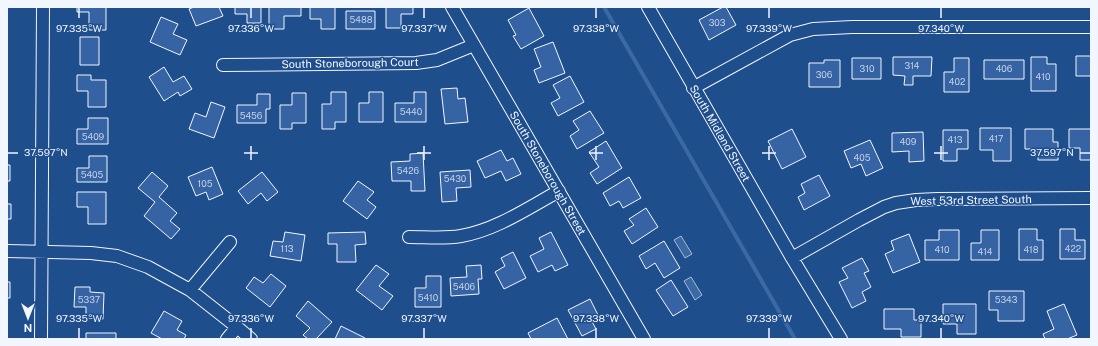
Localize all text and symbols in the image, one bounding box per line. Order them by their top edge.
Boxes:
house number: 5488 [349,14,373,25]
house number: 303 [709,17,726,28]
text: 97.335°W [56,22,103,34]
text: 97.336°W [228,22,274,34]
text: 97.337°W [401,22,447,34]
text: 97.338°W [573,22,620,34]
text: 97.339°W [746,22,792,34]
text: 97.340°W [918,22,964,34]
street label: South Stoneborough Court [281,56,419,70]
house number: 314 [905,60,920,71]
house number: 310 [860,63,875,74]
house number: 406 [996,63,1013,74]
house number: 306 [816,69,833,80]
house number: 410 [1036,71,1051,82]
house number: 402 [949,76,965,87]
street label: South Midland Street [687,83,753,183]
house number: 5440 [400,106,423,117]
street label: South Stoneborough Street [508,109,588,237]
house number: 5456 [240,110,263,121]
house number: 5409 [82,131,105,142]
house number: 417 [989,133,1003,144]
house number: 413 [948,134,963,145]
house number: 409 [900,136,917,147]
text: 37.597°N [24,146,68,158]
text: 37.597°N [1030,146,1074,158]
house number: 405 [854,152,871,163]
house number: 5426 [397,165,420,176]
house number: 5405 [81,169,104,180]
house number: 5430 [444,173,467,184]
house number: 105 [198,178,213,189]
street label: West 53rd Street South [910,193,1032,207]
house number: 113 [281,243,294,254]
house number: 422 [1065,243,1081,254]
house number: 410 [935,244,950,255]
house number: 418 [1023,244,1039,255]
house number: 414 [978,246,993,257]
house number: 5406 [453,281,476,292]
house number: 5410 [418,292,439,303]
house number: 5337 [78,294,100,305]
house number: 5343 [995,294,1018,305]
north arrow [8,298,48,338]
text: 97.335°W [56,312,103,324]
text: 97.336°W [228,312,274,324]
text: 97.337°W [401,312,447,324]
text: 97.338°W [573,312,620,324]
text: 97.339°W [746,312,792,324]
text: 97.340°W [918,312,964,324]
text: N [24,322,32,334]

